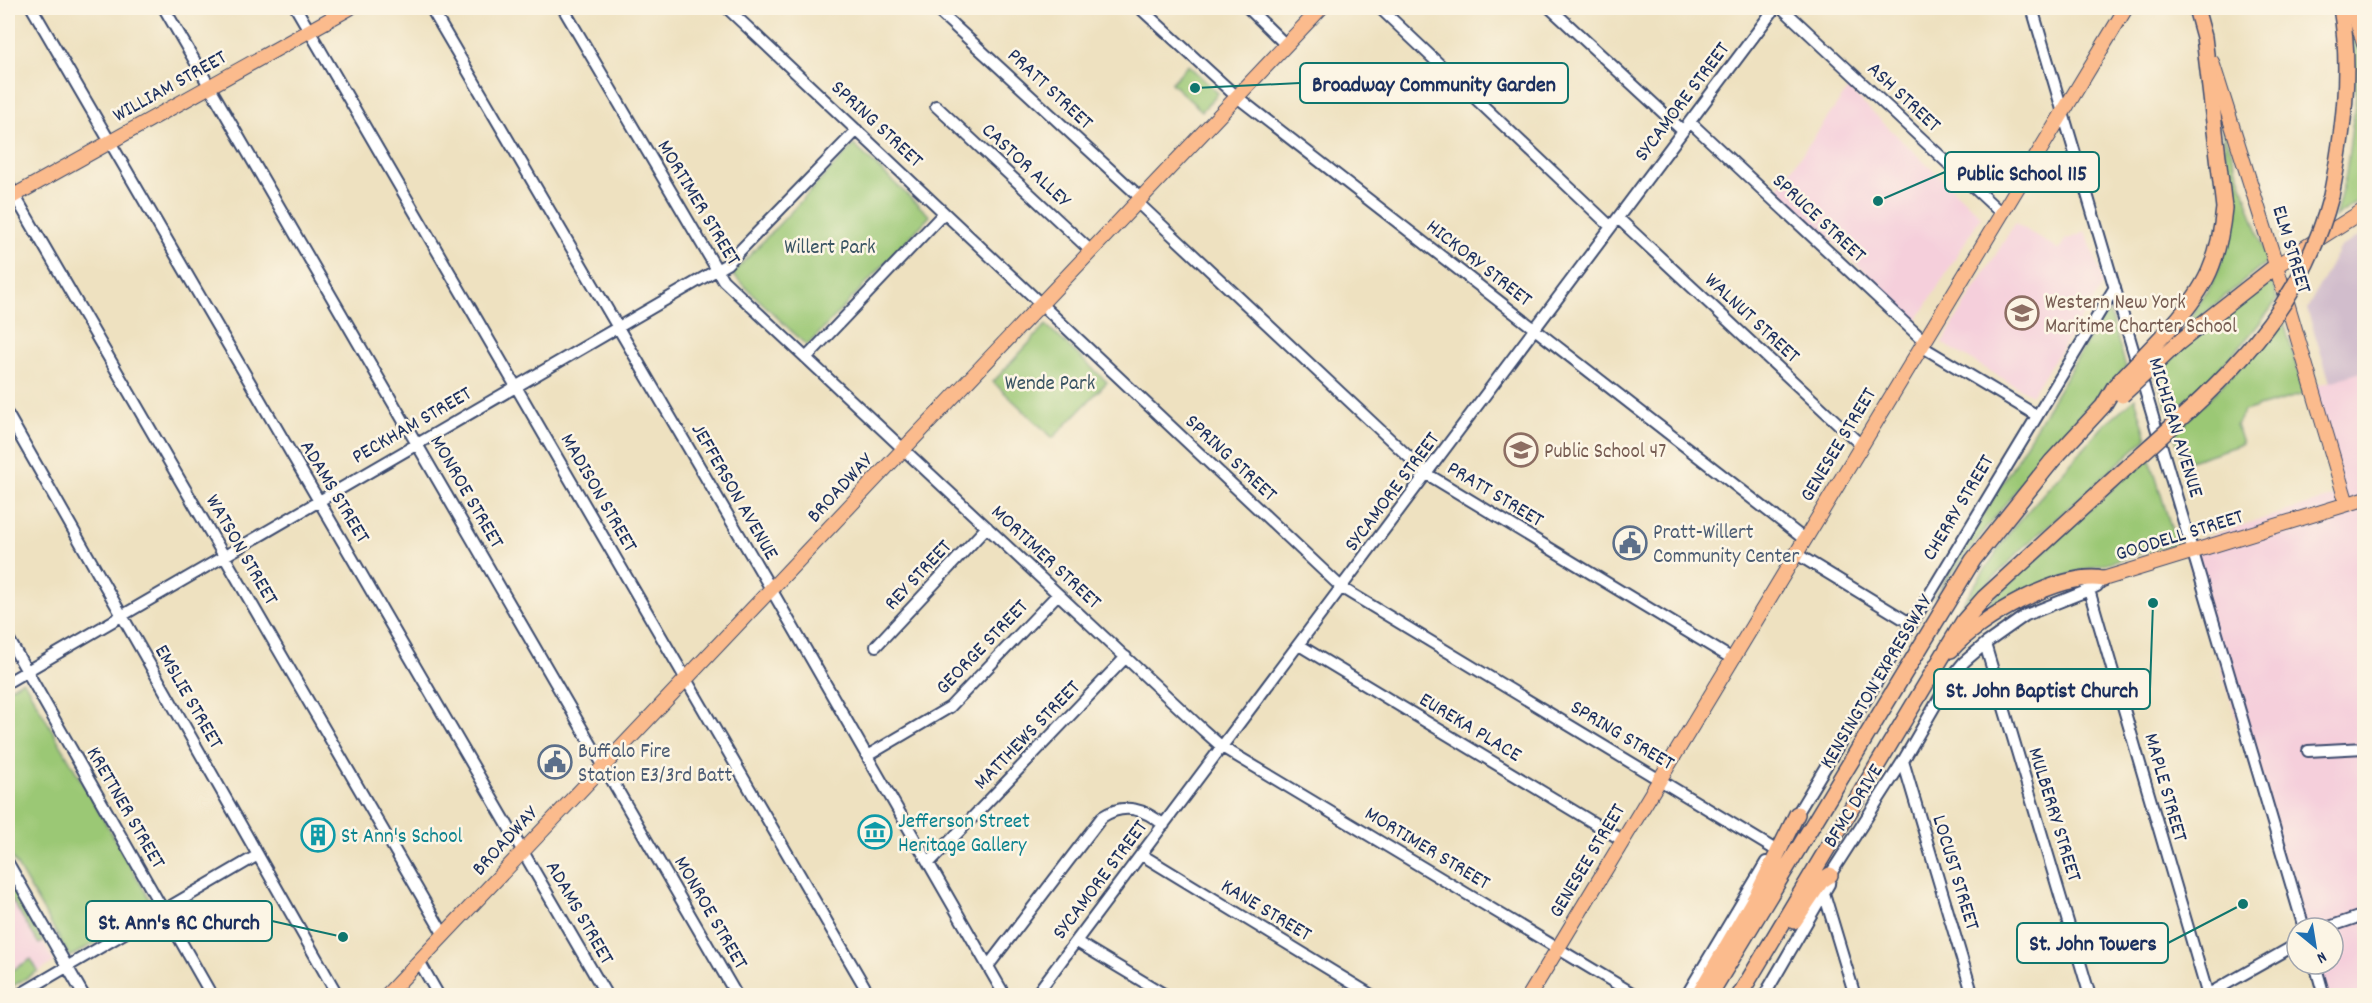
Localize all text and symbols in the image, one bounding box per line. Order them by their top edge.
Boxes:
street label: SYCAMORE STREET [1628,36,1739,169]
street label: PRATT STREET [999,42,1099,138]
street label: WILLIAM STREET [108,44,233,131]
street label: ASH STREET [1859,56,1947,141]
callout: Broadway Community Garden [1300,63,1568,103]
text: Broadway Community Garden [1312,71,1556,102]
street label: SPRING STREET [823,74,929,176]
street label: CASTOR ALLEY [974,117,1077,216]
street label: MORTIMER STREET [648,135,747,273]
callout: Public School 115 [1945,152,2099,192]
text: Public School 115 [1957,160,2087,191]
street label: SPRUCE STREET [1764,168,1872,271]
street label: ELM STREET [2263,202,2318,298]
street label: HICKORY STREET [1419,213,1538,316]
park label: Willert Park [784,234,876,264]
street label: WALNUT STREET [1696,267,1806,372]
place label: Western New York Maritime Charter School [2045,289,2237,343]
school or university icon: Western New York Maritime Charter School [2004,295,2040,331]
street label: MICHIGAN AVENUE [2139,354,2210,502]
park label: Wende Park [1005,370,1095,400]
street label: PECKHAM STREET [347,380,478,473]
street label: GENESEE STREET [1794,382,1886,508]
street label: SPRING STREET [1177,408,1283,510]
street label: JEFFERSON AVENUE [682,419,785,567]
street label: SYCAMORE STREET [1338,426,1449,559]
street label: MADISON STREET [551,428,644,559]
street label: MONROE STREET [421,430,510,555]
school or university icon: Public School 47 [1503,432,1539,468]
street label: ADAMS STREET [291,435,376,550]
place label: Public School 47 [1544,438,1666,468]
street label: BROADWAY [801,447,882,531]
street label: CHERRY STREET [1916,449,2003,567]
street label: PRATT STREET [1440,455,1549,537]
street label: WATSON STREET [196,489,285,612]
street label: MORTIMER STREET [983,499,1107,618]
street label: GOODELL STREET [2112,503,2248,571]
place label: Pratt-Willert Community Center [1653,519,1800,573]
public building icon: Pratt-Willert Community Center [1612,525,1648,561]
street label: REY STREET [878,533,960,618]
street label: KENSINGTON EXPRESSWAY [1814,589,1942,775]
street label: GEORGE STREET [930,593,1037,703]
street label: EMSLIE STREET [145,640,230,756]
callout: St. John Baptist Church [1934,669,2150,709]
street label: MATTHEWS STREET [968,674,1089,798]
text: St. John Baptist Church [1946,677,2138,708]
street label: EUREKA PLACE [1412,686,1527,771]
street label: SPRING STREET [1564,694,1680,780]
street label: MAPLE STREET [2134,730,2194,846]
place label: Buffalo Fire Station E3/3rd Batt [578,738,732,792]
street label: KRETTNER STREET [77,742,172,876]
public building icon: Buffalo Fire Station E3/3rd Batt [537,744,573,780]
street label: MULBERRY STREET [2018,744,2088,886]
street label: BFMC DRIVE [1817,758,1892,854]
street label: GENESEE STREET [1543,798,1635,924]
street label: BROADWAY [466,800,547,884]
street label: MORTIMER STREET [1358,800,1495,899]
place label: Jefferson Street Heritage Gallery [898,808,1030,862]
street label: LOCUST STREET [1922,812,1986,935]
museum icon: Jefferson Street Heritage Gallery [857,814,893,850]
street label: SYCAMORE STREET [1046,814,1157,947]
building icon: St Ann's School [300,817,336,853]
place label: St Ann's School [341,823,463,853]
street label: MONROE STREET [665,851,754,976]
street label: ADAMS STREET [537,856,621,972]
street label: KANE STREET [1214,873,1317,951]
callout: St. Ann's RC Church [86,901,272,941]
text: St. Ann's RC Church [98,909,260,940]
north arrow [2285,916,2345,976]
callout: St. John Towers [2017,923,2168,963]
text: St. John Towers [2029,930,2157,961]
text: N [2312,945,2330,969]

